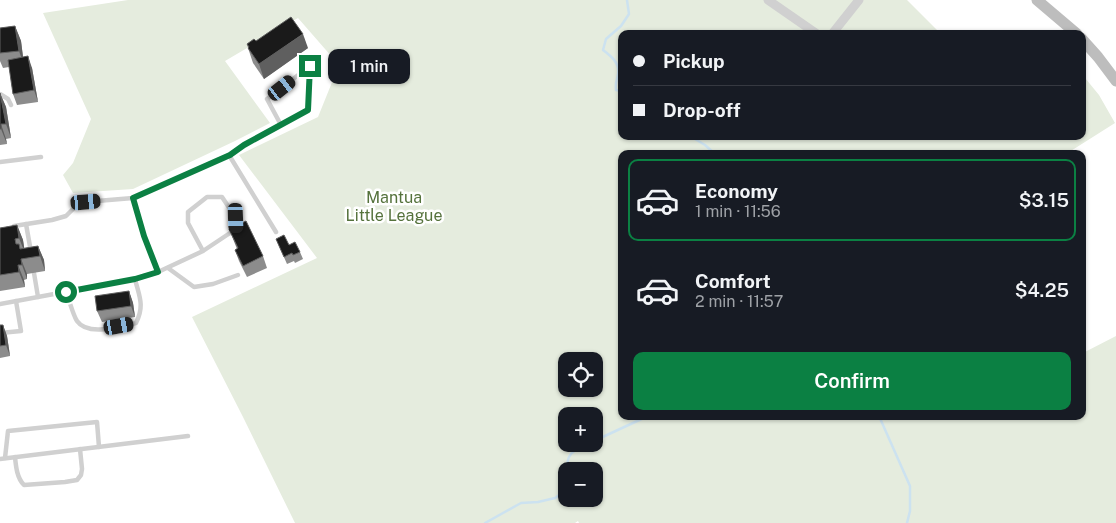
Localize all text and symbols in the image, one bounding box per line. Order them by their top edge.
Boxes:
callout: 1 min [328,48,410,84]
text: Pickup [663,50,725,72]
route end [299,55,321,77]
text: 1 min [350,57,388,76]
car [265,73,298,103]
text: Drop-off [663,99,740,121]
icon: car [635,178,680,223]
text: Economy [695,180,778,202]
park label: Mantua Little League [346,188,442,225]
text: $3.15 [1019,189,1069,211]
car [70,193,101,211]
text: 1 min · 11:56 [695,202,781,221]
car [227,203,244,233]
icon: car [635,268,680,313]
text: Comfort [695,270,771,292]
text: $4.25 [1015,279,1069,301]
route start [55,281,77,303]
text: 2 min · 11:57 [695,292,783,311]
car [102,316,135,336]
map controls [558,352,603,507]
button: locate [558,352,603,397]
button: Confirm [633,352,1071,410]
button: + [558,407,603,452]
button: − [558,462,603,507]

